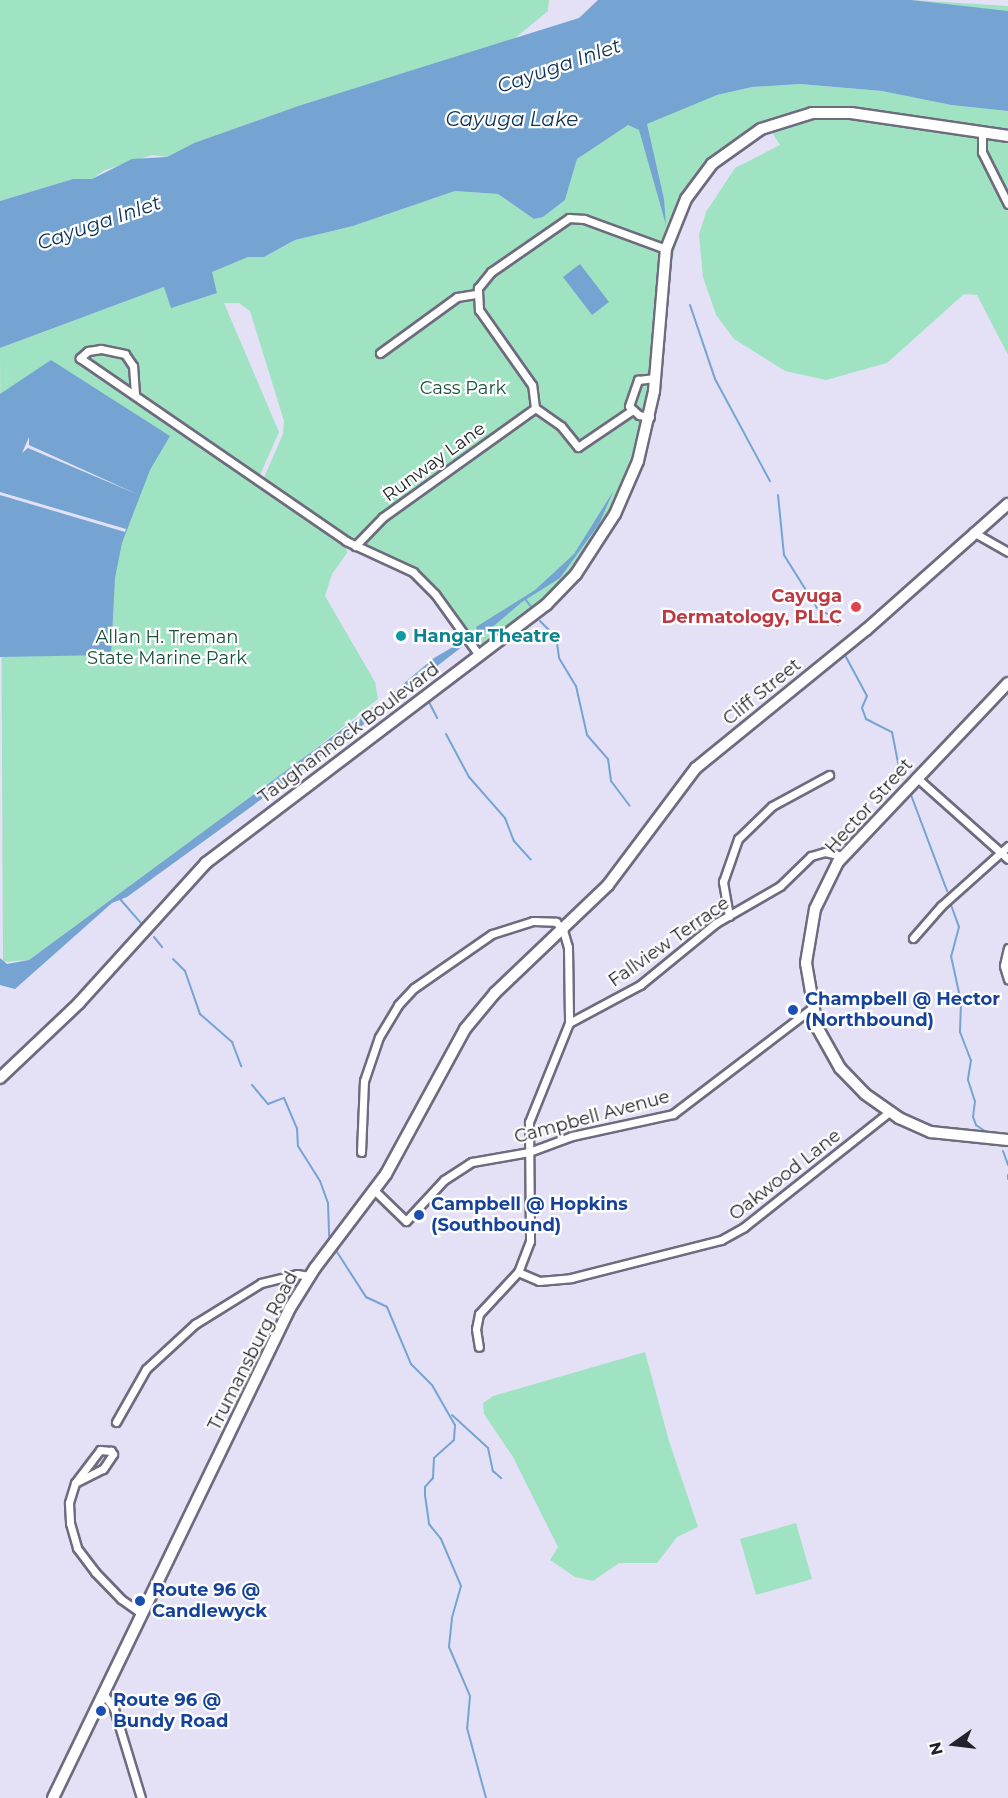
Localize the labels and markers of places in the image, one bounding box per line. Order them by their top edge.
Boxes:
place label: Cayuga Dermatology, PLLC [661,586,842,628]
marker: Cayuga Dermatology, PLLC [847,598,865,616]
place label: Hangar Theatre [413,625,560,647]
marker: Hangar Theatre [394,629,408,643]
place label: Champbell @ Hector (Northbound) [805,989,1000,1032]
marker: Champbell @ Hector (Northbound) [786,1003,800,1017]
place label: Campbell @ Hopkins (Southbound) [431,1194,628,1236]
marker: Campbell @ Hopkins (Southbound) [412,1208,426,1222]
place label: Route 96 @ Candlewyck [152,1580,267,1622]
marker: Route 96 @ Candlewyck [133,1594,147,1608]
place label: Route 96 @ Bundy Road [113,1690,228,1732]
marker: Route 96 @ Bundy Road [94,1704,108,1718]

